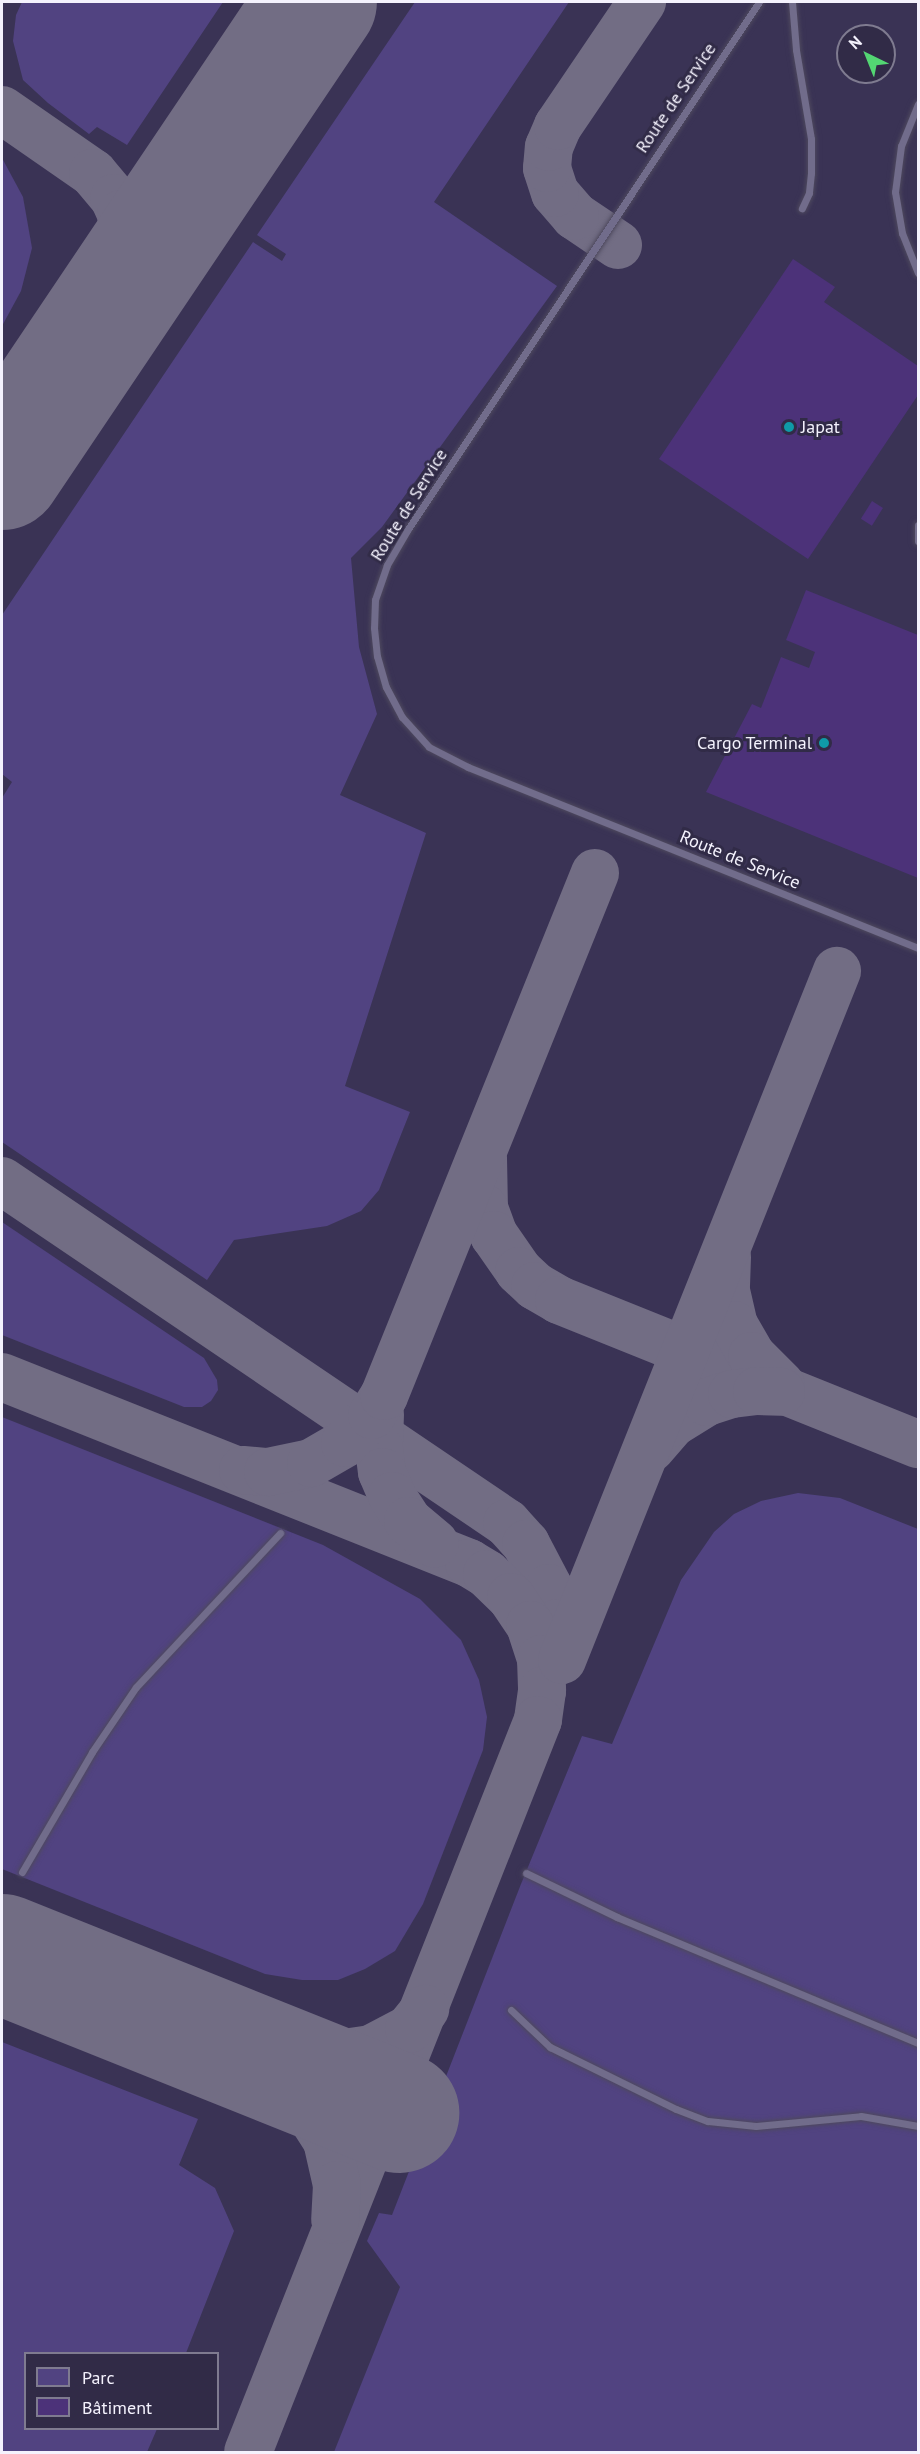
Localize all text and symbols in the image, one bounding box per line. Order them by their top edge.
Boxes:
north arrow [836,24,896,84]
text: N [844,31,866,53]
street label: Route de Service [631,39,721,157]
place label: Japat [801,416,840,438]
marker: Japat [782,420,796,434]
street label: Route de Service [366,445,452,565]
place label: Cargo Terminal [696,732,812,754]
marker: Cargo Terminal [817,736,831,750]
street label: Route de Service [677,826,803,894]
legend [24,2352,219,2430]
text: Parc [82,2366,115,2389]
text: Bâtiment [82,2396,152,2419]

